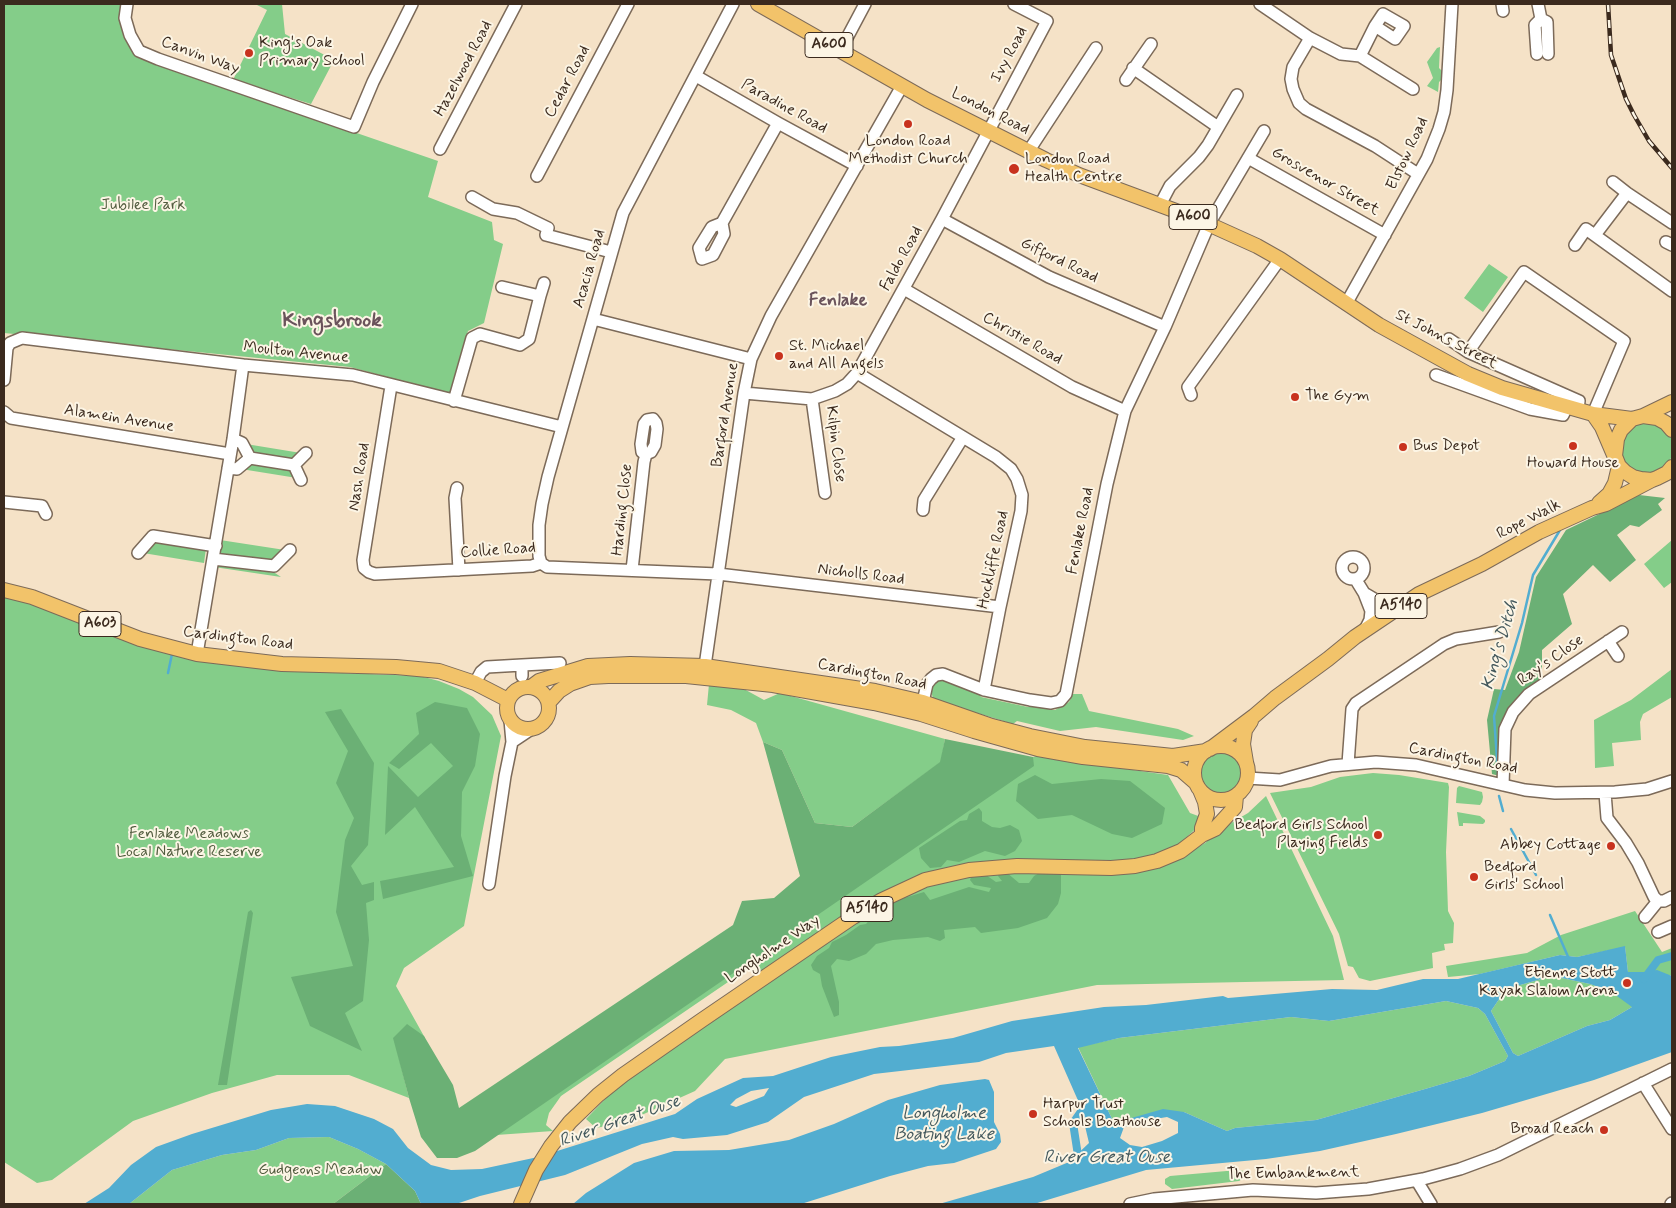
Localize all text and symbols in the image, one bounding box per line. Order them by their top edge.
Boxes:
street label: Hazelwood Road [431,18,497,120]
street label: Ivy Road [987,24,1033,86]
road number: A600 [805,32,853,58]
street label: Canvin Way [158,33,242,79]
place label: King's Oak Primary School [259,34,365,72]
street label: Cedar Road [541,43,595,121]
marker: King's Oak Primary School [243,47,255,59]
street label: Paradine Road [738,75,830,139]
street label: London Road [948,84,1032,140]
street label: Elstow Road [1383,115,1433,193]
marker: London Road Methodist Church [902,118,914,130]
place label: London Road Methodist Church [848,132,968,170]
street label: Grosvenor Street [1268,143,1382,221]
place label: London Road Health Centre [1025,150,1122,188]
marker: London Road Health Centre [1007,162,1021,176]
park label: Jubilee Park [101,196,185,216]
road number: A600 [1169,204,1217,230]
street label: Faldo Road [876,223,928,295]
street label: Acacia Road [570,227,610,311]
street label: Gifford Road [1017,234,1101,288]
district label: Fenlake [809,290,867,312]
street label: St Johns Street [1392,306,1500,374]
street label: Christie Road [979,308,1065,370]
district label: Kingsbrook [282,309,382,335]
place label: St. Michael and All Angels [789,337,884,375]
street label: Moulton Avenue [242,338,350,368]
marker: St. Michael and All Angels [773,350,785,362]
street label: Barford Avenue [708,361,744,469]
place label: The Gym [1305,387,1370,407]
marker: The Gym [1289,391,1301,403]
street label: Alamein Avenue [63,401,175,437]
street label: Kilpin Close [821,405,849,483]
place label: Bus Depot [1413,437,1480,457]
marker: Howard House [1567,440,1579,452]
marker: Bus Depot [1397,441,1409,453]
street label: Nash Road [345,442,375,512]
place label: Howard House [1527,454,1619,474]
street label: Harding Close [609,463,637,557]
street label: Fenlake Road [1063,486,1099,576]
street label: Rope Walk [1494,496,1564,544]
street label: Hockliffe Road [974,509,1014,611]
street label: Collie Road [460,539,536,563]
street label: Nicholls Road [816,560,906,590]
road number: A5140 [1375,594,1427,618]
water label: King's Ditch [1478,597,1524,693]
road number: A603 [79,612,121,636]
street label: Cardington Road [182,623,294,655]
street label: Ray's Close [1514,631,1588,691]
street label: Cardington Road [816,655,928,695]
street label: Cardington Road [1407,739,1519,779]
place label: Bedford Girls School Playing Fields [1234,816,1368,854]
park label: Fenlake Meadows Local Nature Reserve [116,825,262,863]
marker: Bedford Girls School Playing Fields [1372,829,1384,841]
place label: Abbey Cottage [1500,836,1601,856]
marker: Abbey Cottage [1605,840,1617,852]
place label: Bedford Girls' School [1484,858,1564,896]
marker: Bedford Girls' School [1468,871,1480,883]
road number: A5140 [841,896,893,922]
street label: Longholme Way [722,911,824,989]
place label: Etienne Stott Kayak Slalom Arena [1479,964,1617,1002]
marker: Etienne Stott Kayak Slalom Arena [1621,977,1633,989]
water label: River Great Ouse [556,1091,684,1153]
place label: Harpur Trust Schools Boathouse [1043,1095,1161,1133]
water label: Longholme Boating Lake [894,1103,994,1146]
marker: Harpur Trust Schools Boathouse [1027,1108,1039,1120]
place label: Broad Reach [1511,1120,1594,1140]
marker: Broad Reach [1598,1124,1610,1136]
water label: River Great Ouse [1043,1147,1171,1169]
park label: Gudgeons Meadow [258,1161,382,1181]
street label: The Embankment [1226,1163,1360,1185]

